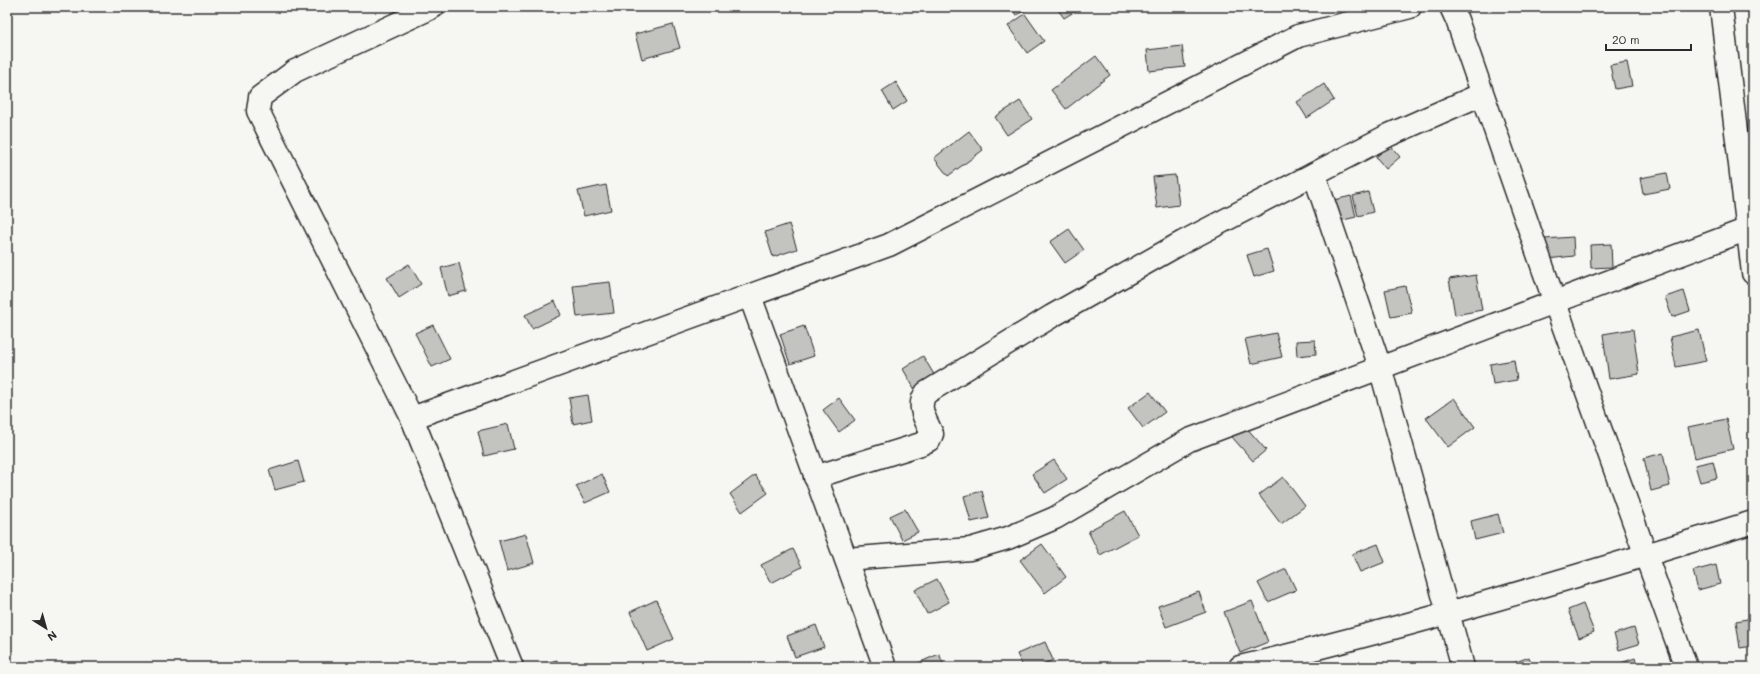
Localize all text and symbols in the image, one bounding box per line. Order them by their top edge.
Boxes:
scale bar [1606,26,1691,52]
text: 20 m [1612,31,1640,47]
north arrow [26,608,66,648]
text: N [44,628,60,645]

